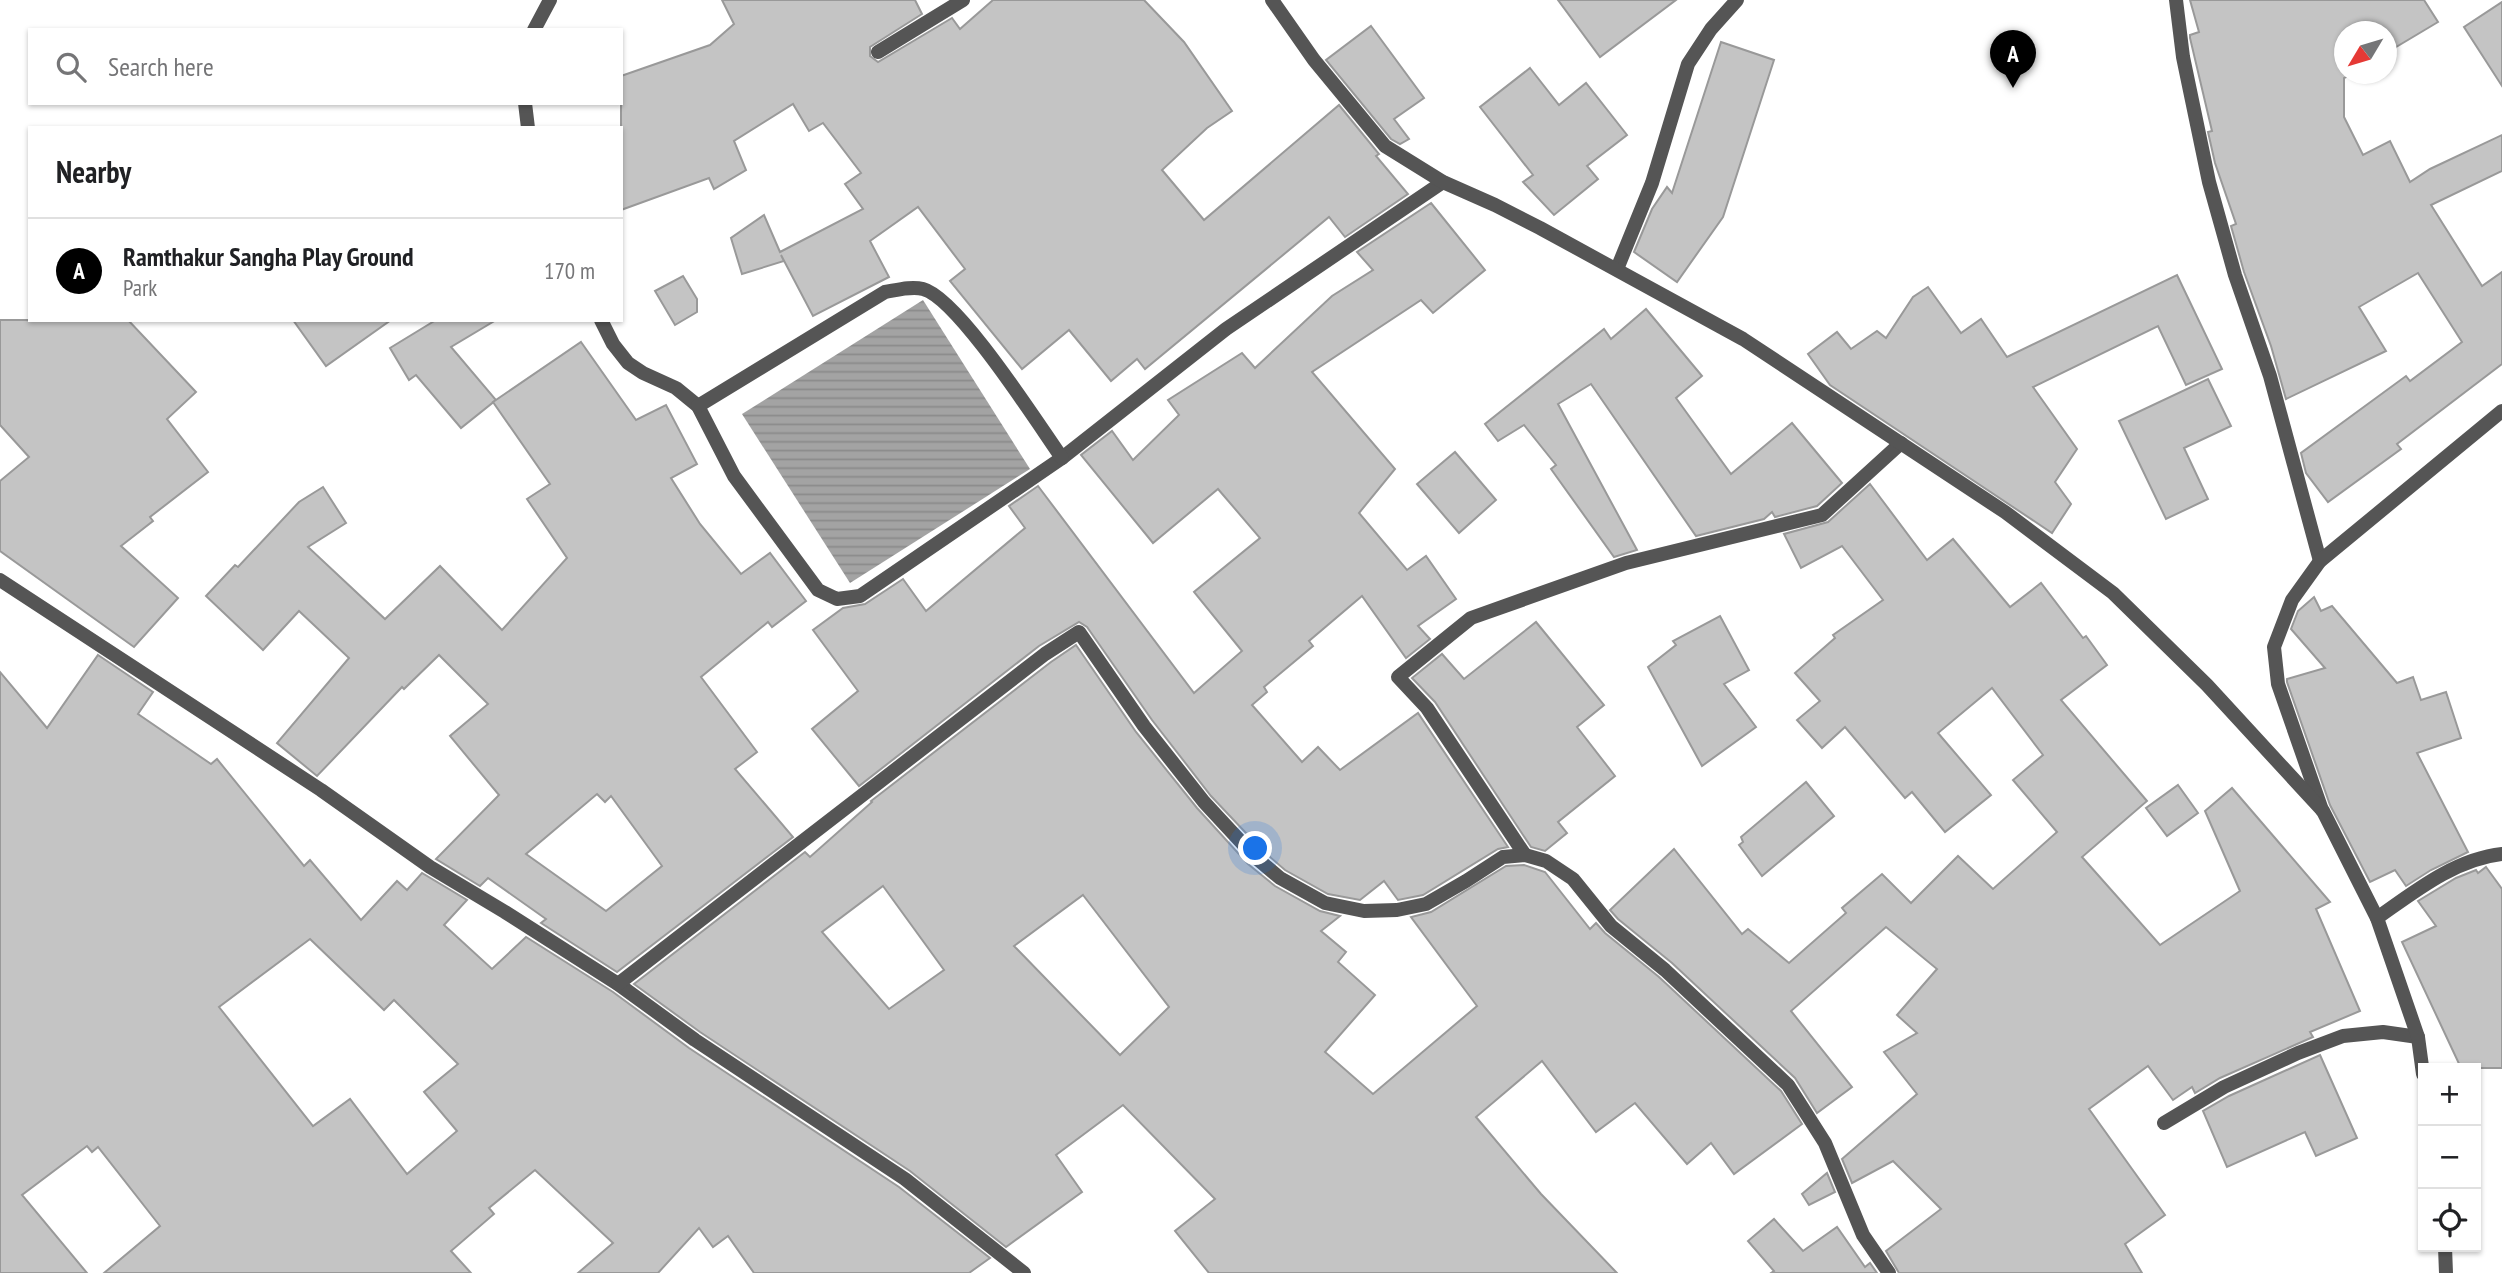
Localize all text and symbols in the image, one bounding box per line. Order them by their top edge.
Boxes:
north arrow [2334,21,2397,84]
search box [28,28,623,105]
pin: A [1990,30,2036,88]
icon: search [52,48,90,86]
text: Search here [108,50,214,83]
text: Nearby [56,152,131,191]
text: Ramthakur Sangha Play Ground [123,240,414,273]
text: A [73,256,85,285]
text: 170 m [544,256,595,285]
text: Park [123,273,157,302]
your location [1238,831,1272,865]
map controls [2418,1063,2481,1252]
button: + [2418,1063,2481,1126]
button: − [2418,1126,2481,1189]
button: locate [2418,1189,2481,1252]

